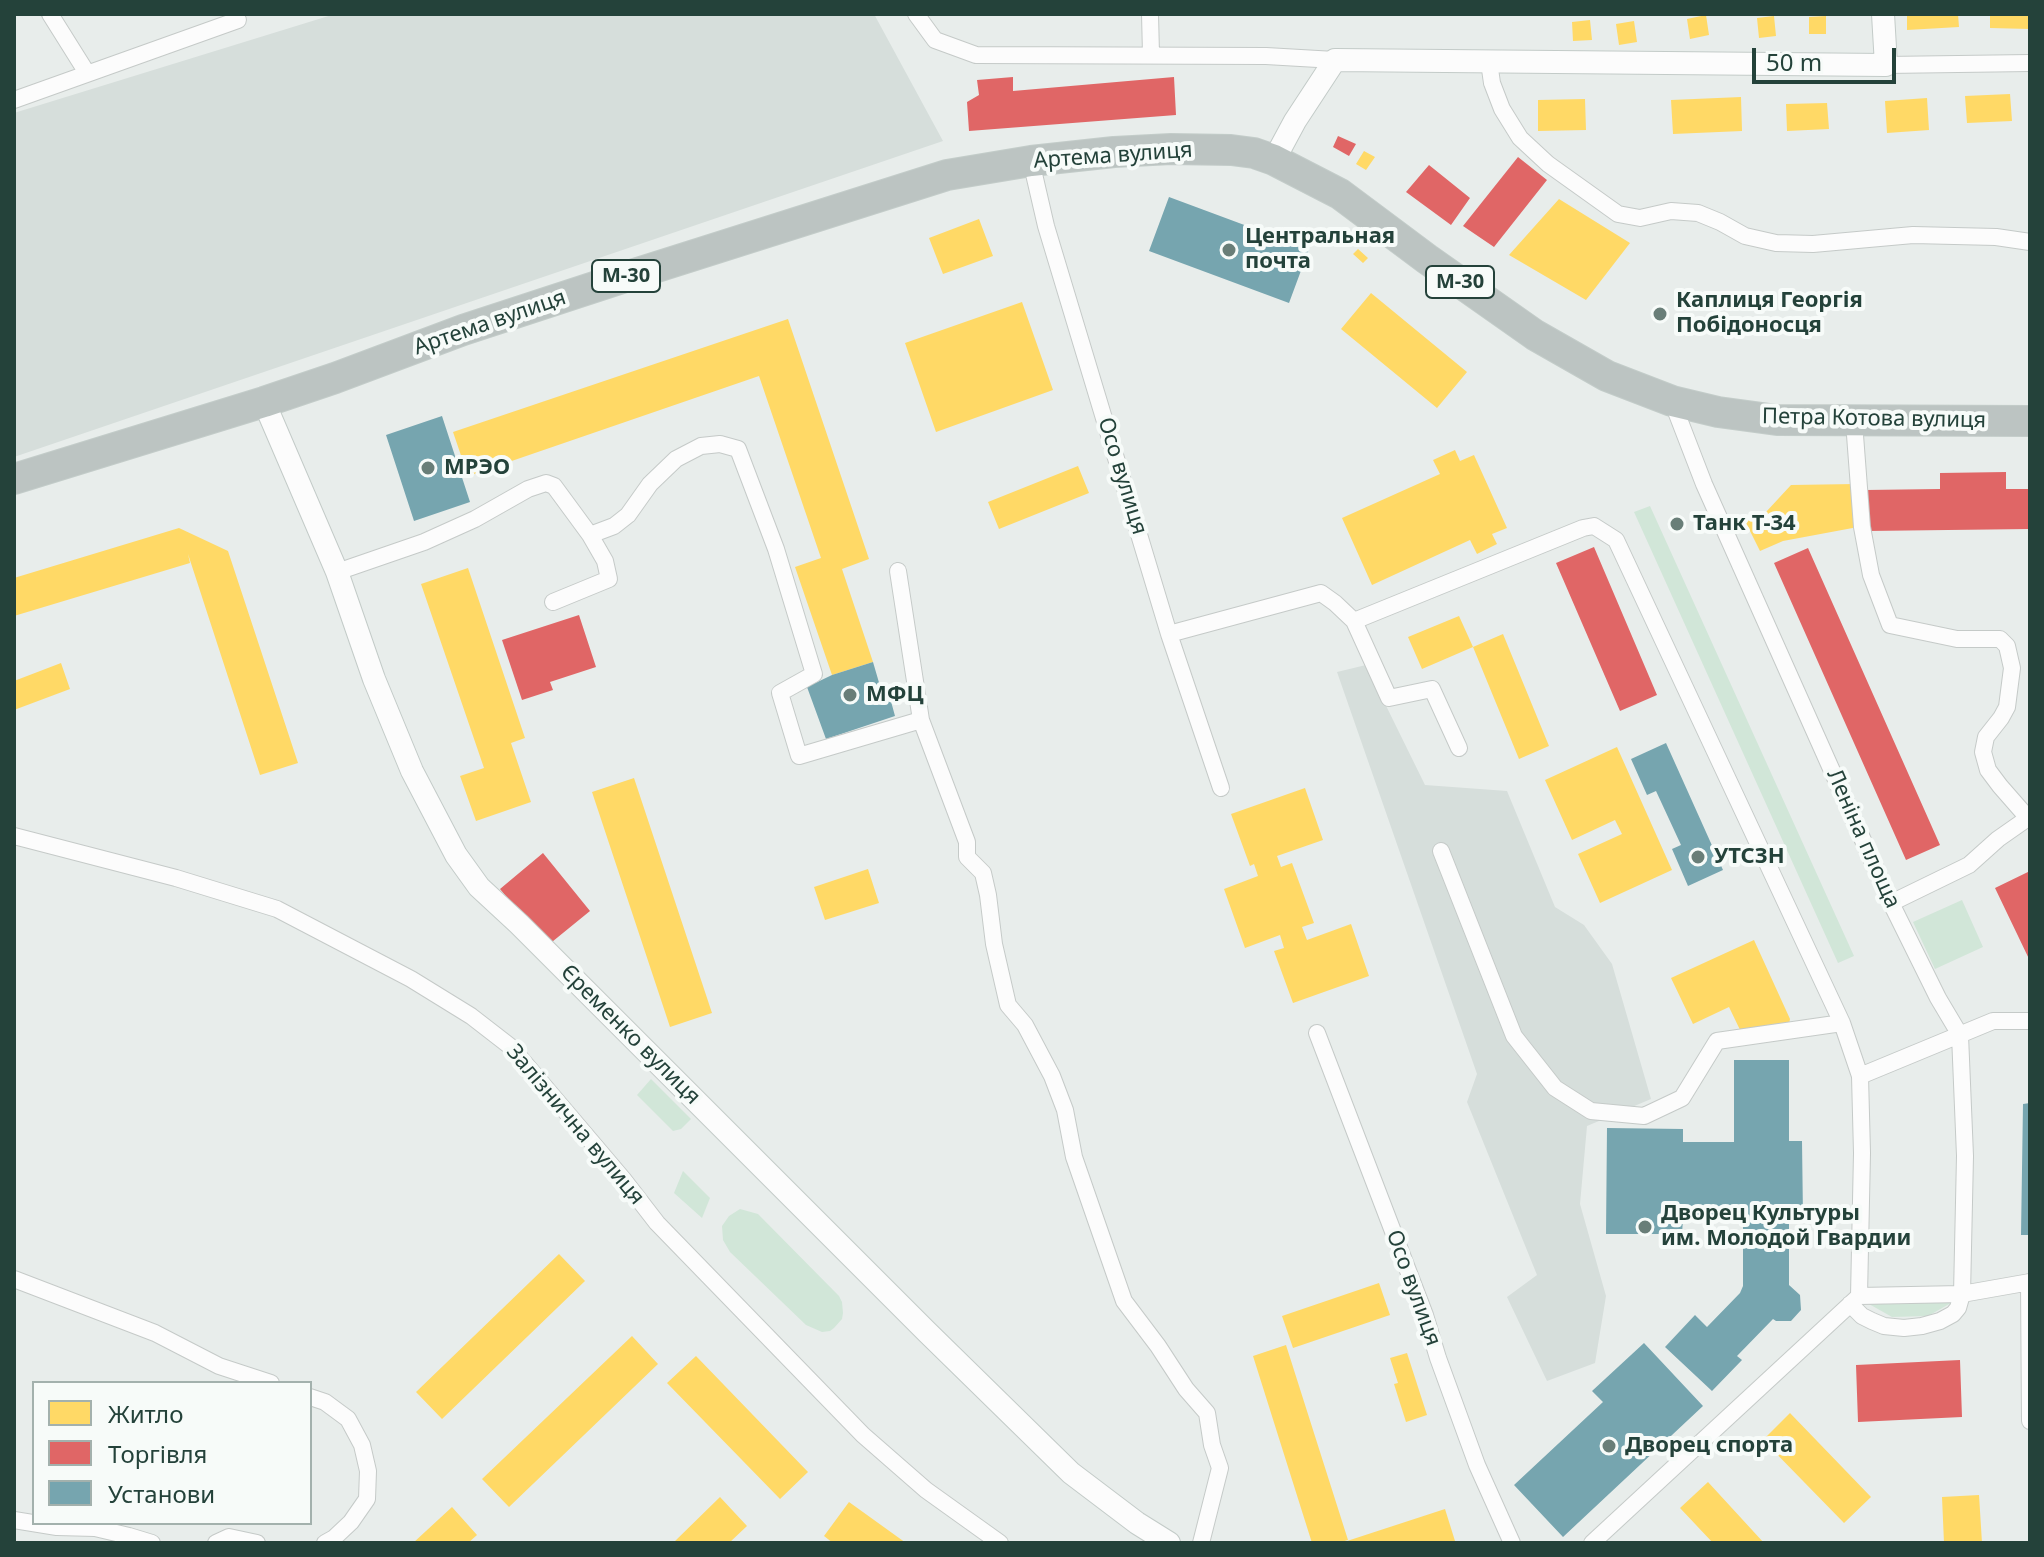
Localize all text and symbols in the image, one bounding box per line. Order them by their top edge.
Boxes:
scale bar [1756,32,1900,82]
text: 50 m [1766,45,1822,78]
street label: Артема вулиця [1033,137,1193,175]
place label: Центральная почта [1245,224,1395,276]
marker: Центральная почта [1220,241,1238,259]
road number: М-30 [592,260,660,292]
road number: М-30 [1426,266,1494,298]
street label: Артема вулиця [410,285,570,361]
place label: Каплиця Георгія Побідоносця [1676,288,1863,340]
marker: Каплиця Георгія Побідоносця [1651,305,1669,323]
street label: Петра Котова вулиця [1762,404,1986,434]
street label: Осо вулиця [1092,414,1152,538]
place label: МРЭО [444,455,510,481]
marker: МРЭО [419,459,437,477]
place label: Танк Т-34 [1693,511,1796,537]
marker: Танк Т-34 [1668,515,1686,533]
place label: МФЦ [866,682,924,708]
marker: МФЦ [841,686,859,704]
street label: Леніна площа [1821,765,1905,913]
place label: УТСЗН [1714,844,1785,870]
marker: УТСЗН [1689,848,1707,866]
street label: Єременко вулиця [555,960,705,1110]
street label: Залізнична вулиця [500,1040,650,1210]
place label: Дворец Культуры им. Молодой Гвардии [1661,1201,1911,1252]
marker: Дворец Культуры им. Молодой Гвардии [1636,1218,1654,1236]
street label: Осо вулиця [1380,1227,1446,1349]
legend [32,1381,312,1525]
text: Житло [108,1397,183,1430]
place label: Дворец спорта [1625,1433,1793,1459]
text: Торгівля [108,1437,207,1470]
marker: Дворец спорта [1600,1437,1618,1455]
text: Установи [108,1477,215,1510]

